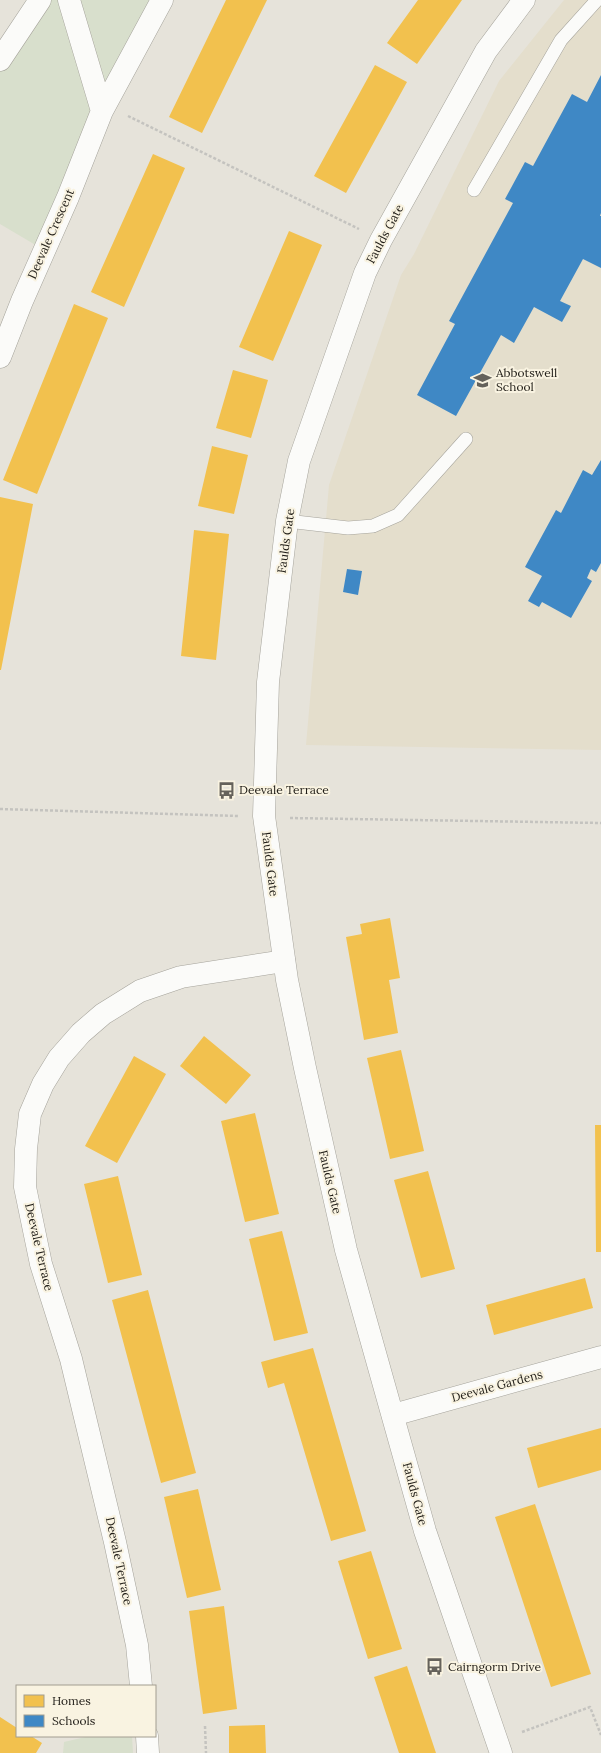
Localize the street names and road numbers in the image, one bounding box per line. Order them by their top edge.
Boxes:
street label: Deevale Crescent [24,186,77,281]
street label: Faulds Gate [363,201,407,266]
street label: Faulds Gate [274,507,298,574]
street label: Faulds Gate [259,831,282,898]
street label: Faulds Gate [316,1149,345,1216]
street label: Deevale Terrace [22,1201,57,1293]
street label: Deevale Gardens [450,1366,545,1405]
street label: Faulds Gate [400,1461,431,1528]
street label: Deevale Terrace [103,1515,136,1607]

